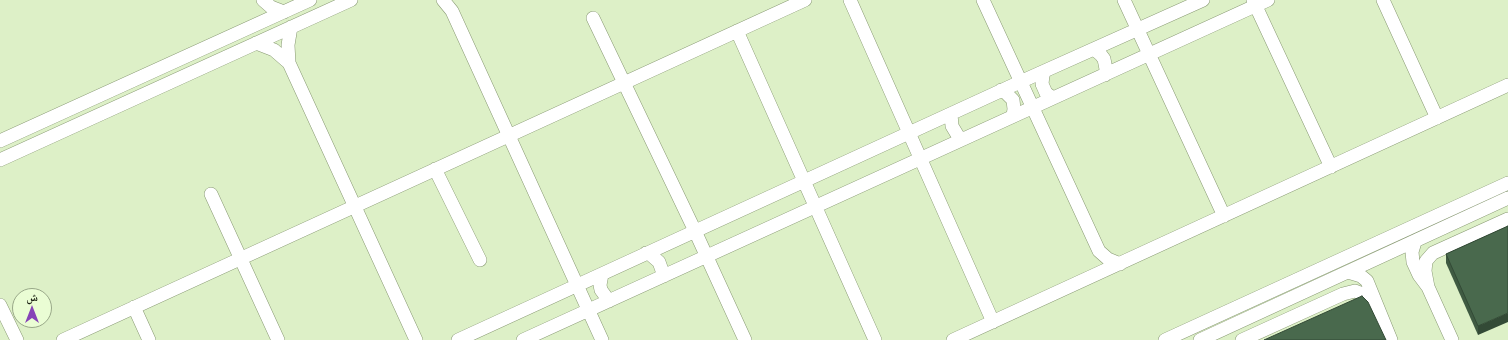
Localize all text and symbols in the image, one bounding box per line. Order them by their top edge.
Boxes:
north arrow [12,288,52,328]
text: ش [26,291,38,303]

